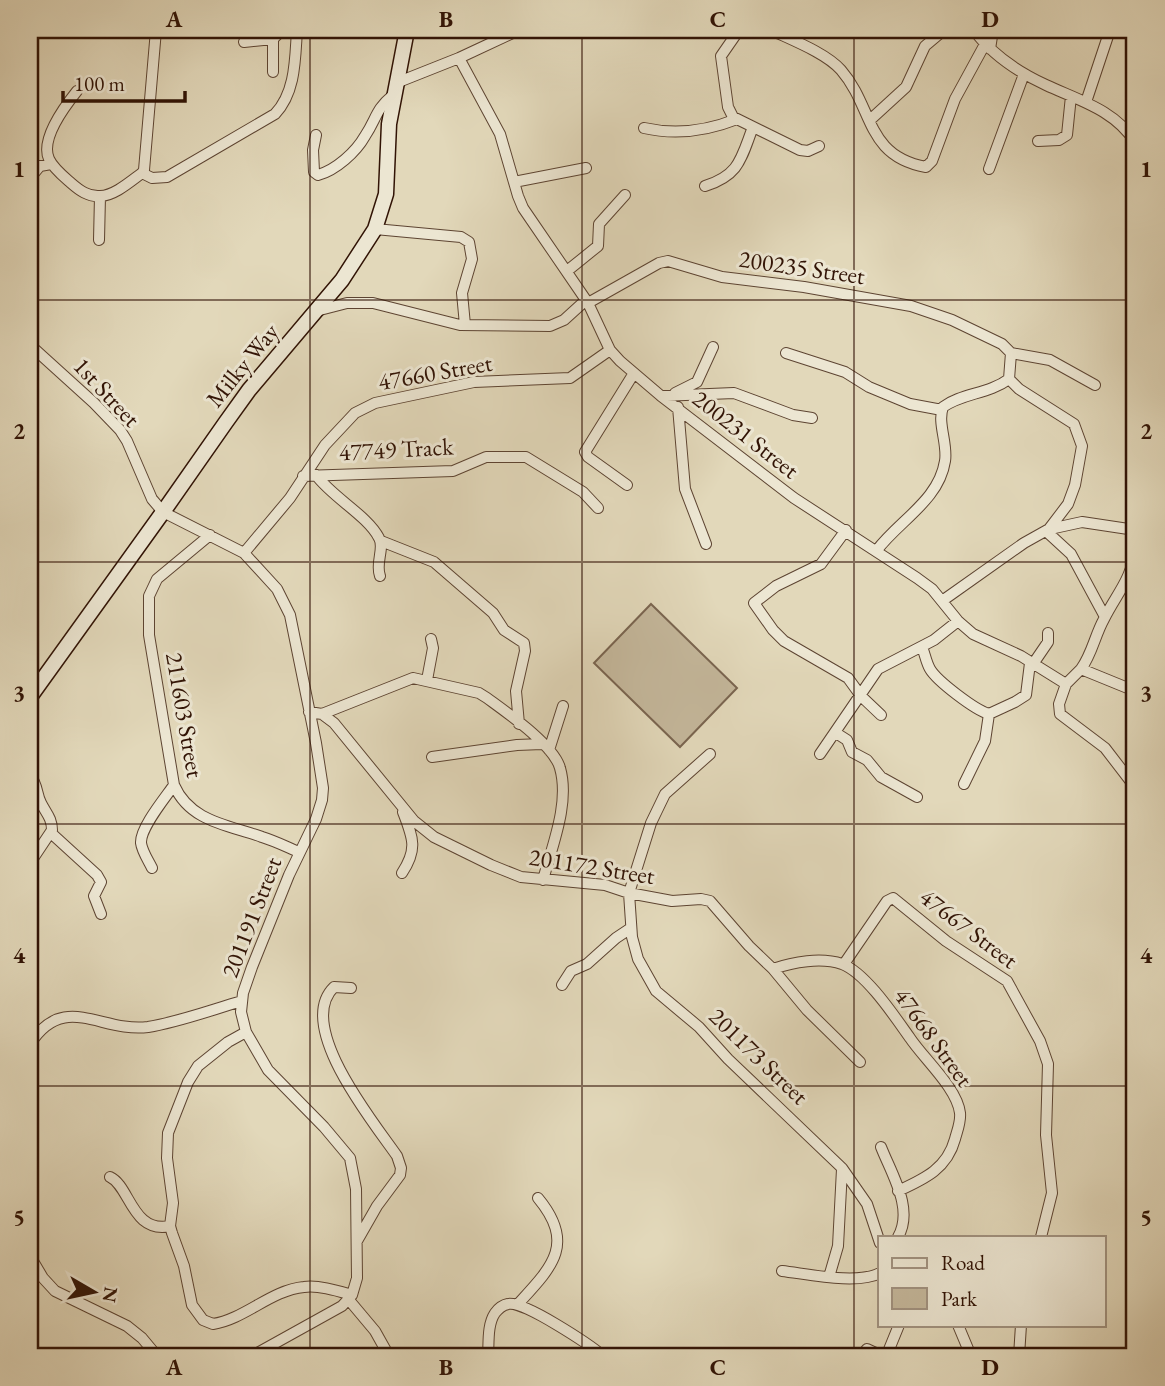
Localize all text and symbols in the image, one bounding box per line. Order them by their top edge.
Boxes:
text: A [165,4,183,34]
text: B [439,4,453,34]
text: C [710,4,726,34]
text: D [981,4,999,34]
scale bar [63,60,186,104]
text: 100 m [74,70,125,97]
text: 1 [13,154,25,184]
text: 1 [1140,154,1152,184]
street label: 200235 Street [737,243,867,291]
street label: Milky Way [199,316,286,413]
street label: 47660 Street [376,347,495,397]
street label: 1st Street [67,351,147,434]
street label: 200231 Street [687,383,806,485]
text: 2 [13,416,25,446]
text: 2 [1140,416,1152,446]
street label: 47749 Track [338,430,455,467]
street label: 211603 Street [159,650,211,781]
text: 3 [13,678,25,708]
text: 3 [1140,678,1152,708]
street label: 201172 Street [527,841,657,891]
street label: 201191 Street [214,852,288,982]
street label: 47667 Street [914,881,1025,975]
text: 4 [13,940,26,970]
text: 4 [1140,940,1153,970]
street label: 47668 Street [888,981,981,1093]
street label: 201173 Street [703,1001,816,1111]
text: 5 [13,1202,25,1232]
text: 5 [1140,1202,1152,1232]
legend [878,1236,1106,1326]
text: Road [941,1249,985,1276]
north arrow [60,1256,130,1326]
text: N [97,1285,124,1305]
text: Park [941,1285,978,1312]
text: A [165,1352,183,1382]
text: B [439,1352,453,1382]
text: C [710,1352,726,1382]
text: D [981,1352,999,1382]

